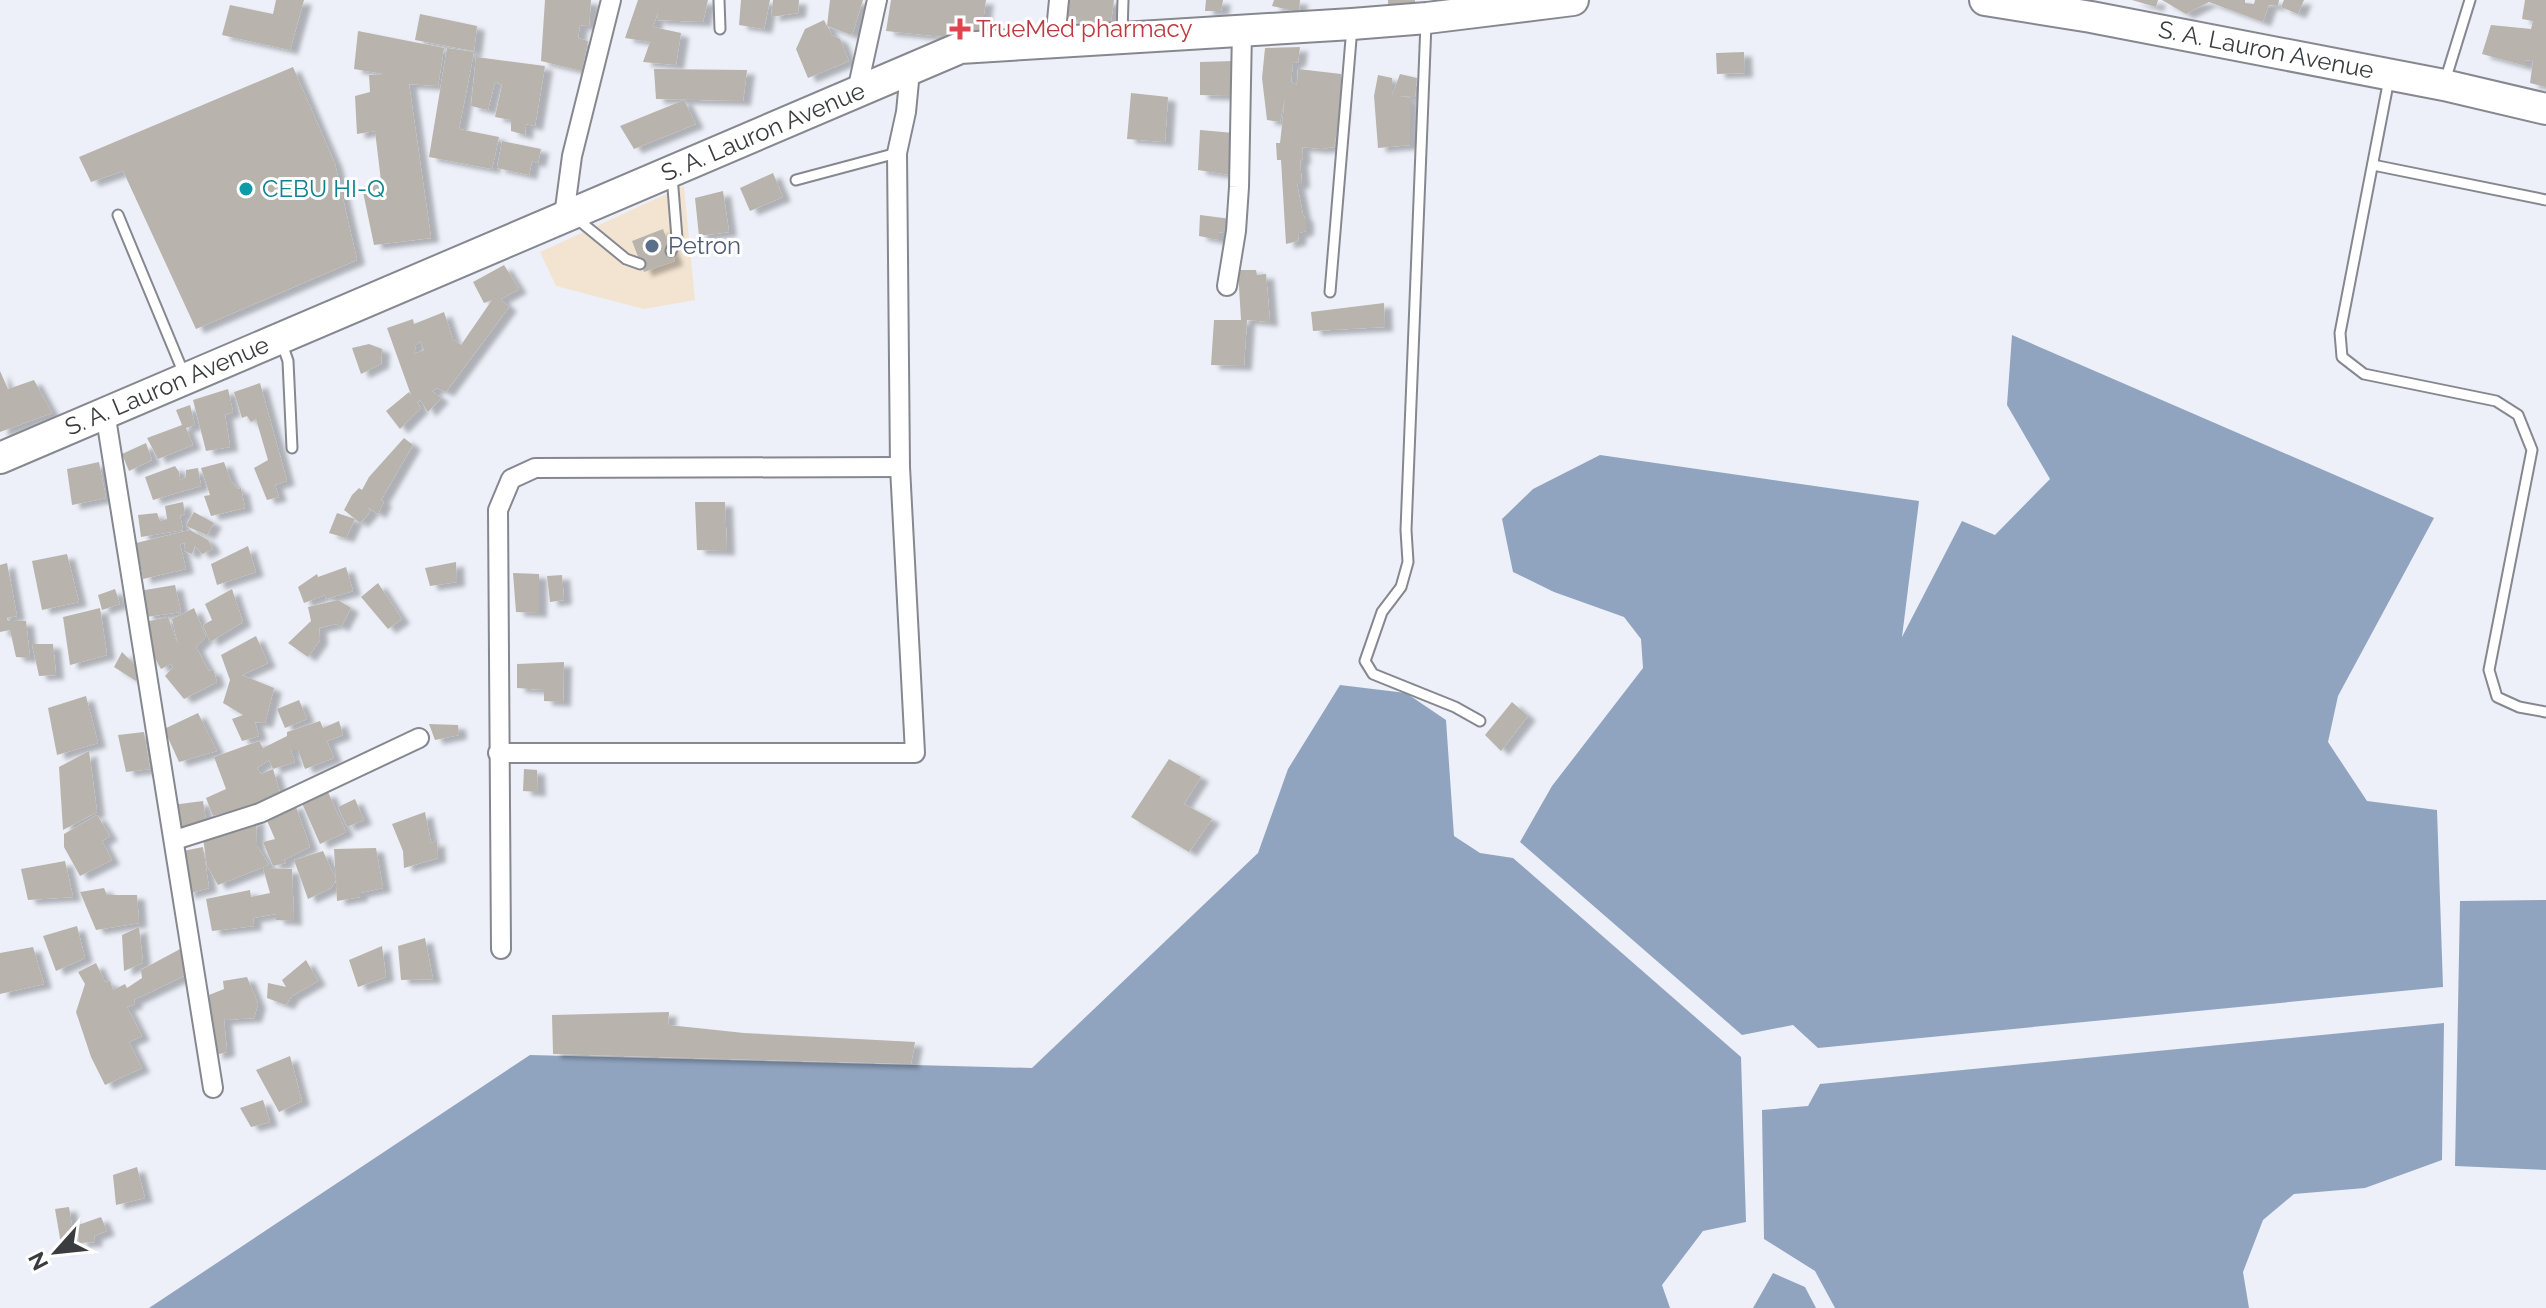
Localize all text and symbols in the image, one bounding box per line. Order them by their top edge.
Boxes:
place label: TrueMed pharmacy [976,14,1193,43]
street label: S. A. Lauron Avenue [2156,14,2376,85]
marker: TrueMed pharmacy [951,20,969,38]
street label: S. A. Lauron Avenue [657,75,869,188]
place label: CEBU HI-Q [262,174,385,203]
marker: CEBU HI-Q [237,180,255,198]
place label: Petron [668,231,741,260]
marker: Petron [643,237,661,255]
street label: S. A. Lauron Avenue [61,329,273,442]
north arrow [16,1212,96,1292]
text: N [23,1248,54,1274]

